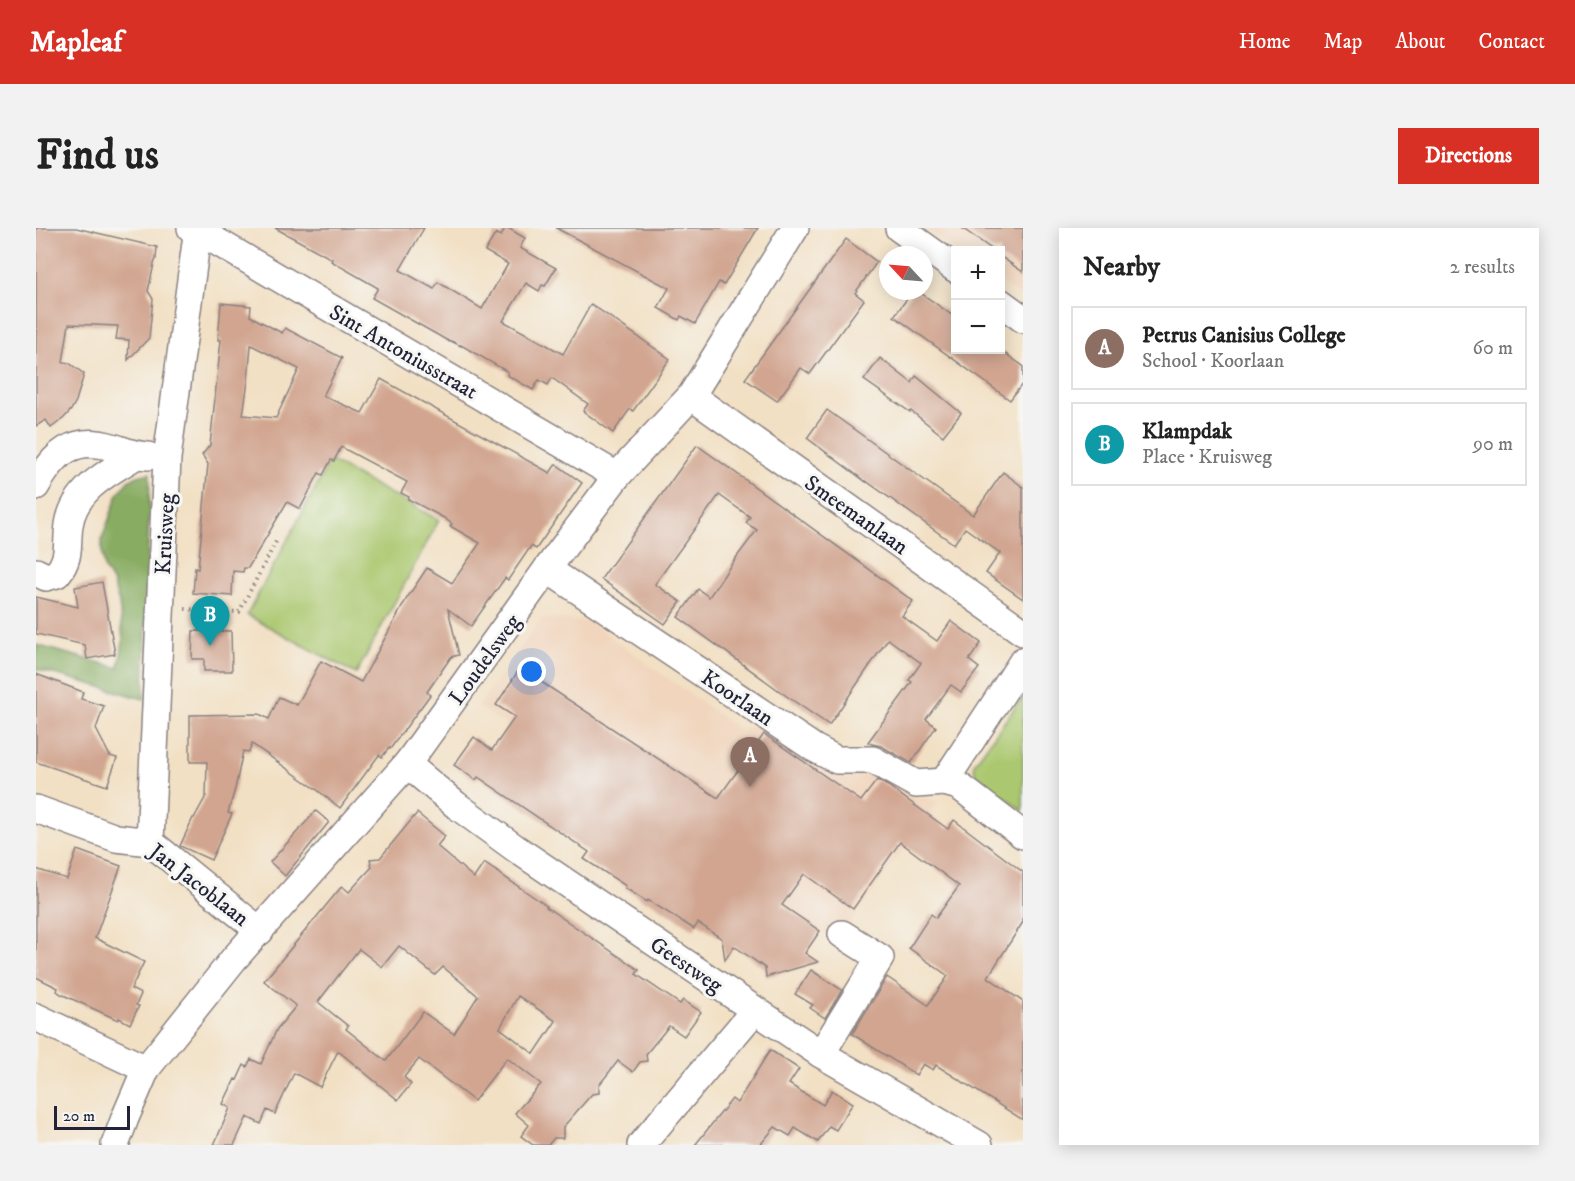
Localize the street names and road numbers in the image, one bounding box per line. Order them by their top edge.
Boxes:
street label: Sint Antoniusstraat [324,299,482,406]
street label: Smeemanlaan [799,470,914,561]
street label: Kruisweg [150,493,181,575]
street label: Loudelsweg [443,609,527,710]
street label: Koorlaan [696,664,779,732]
street label: Jan Jacoblaan [142,837,255,933]
street label: Geestweg [645,931,728,999]

